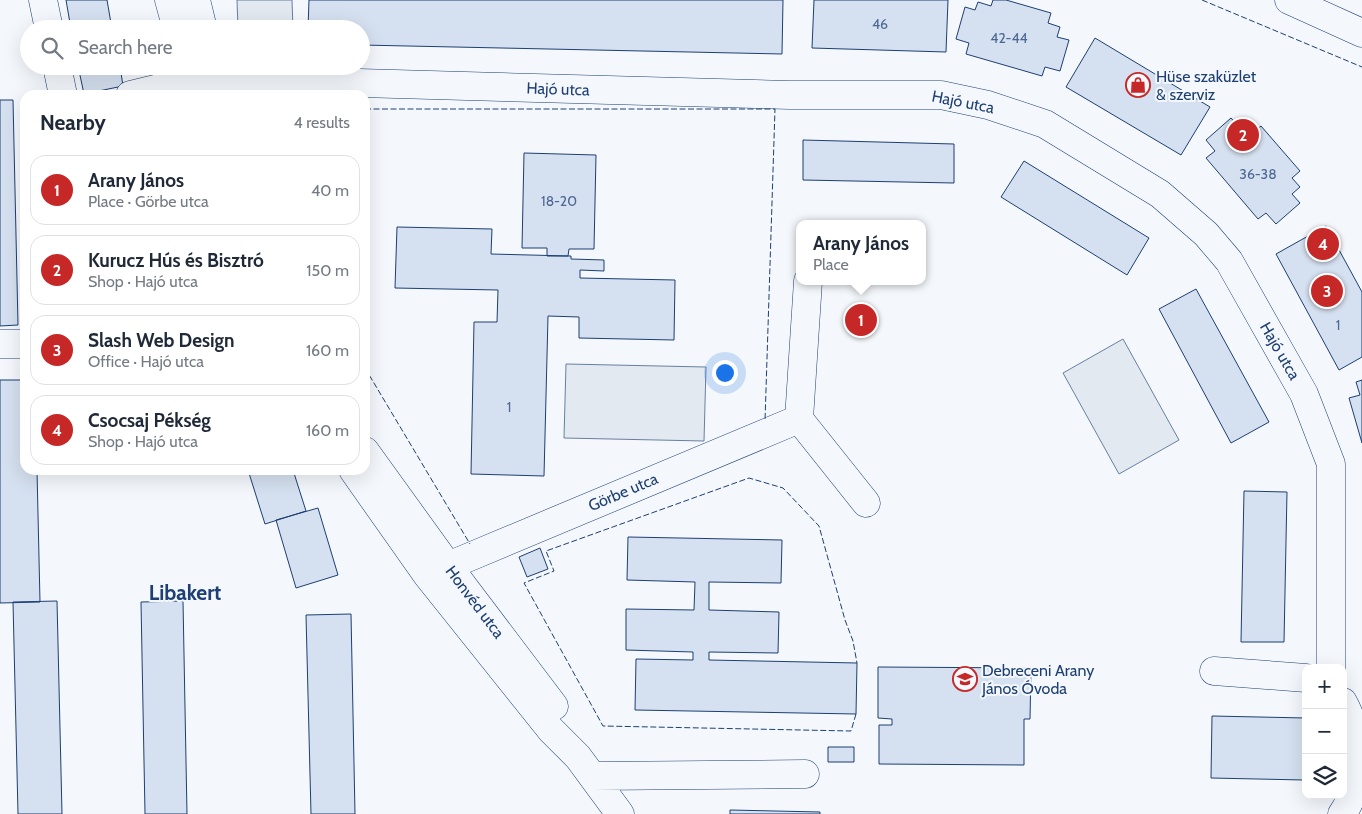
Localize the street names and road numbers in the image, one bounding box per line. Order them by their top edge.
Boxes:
street label: Hajó utca [526,78,590,100]
street label: Hajó utca [930,87,996,117]
street label: Hajó utca [1256,319,1304,383]
street label: Görbe utca [585,469,661,515]
street label: Honvéd utca [442,562,509,642]

